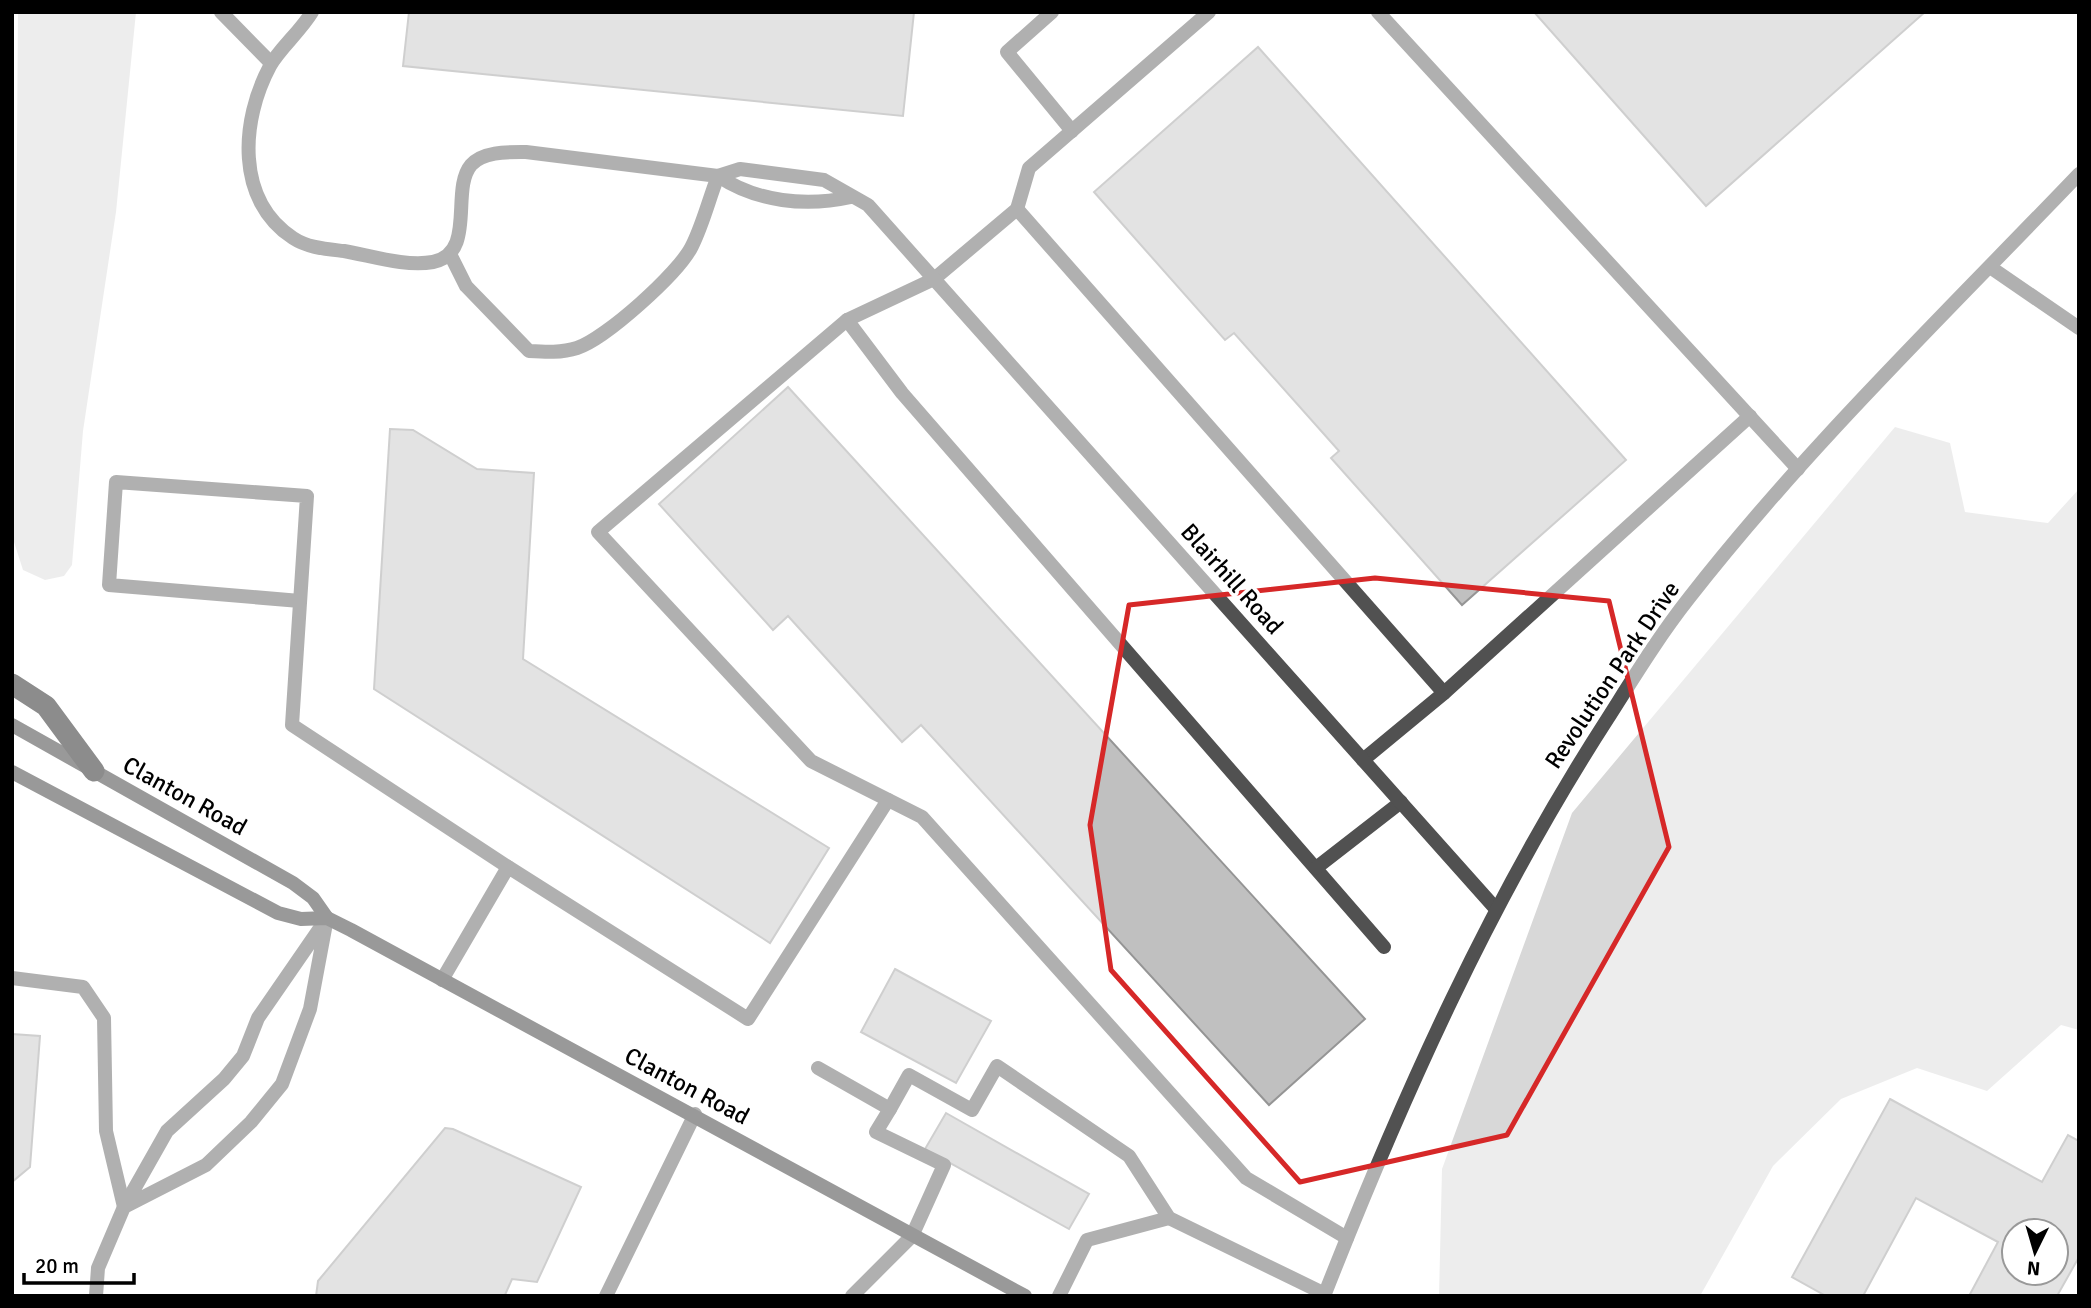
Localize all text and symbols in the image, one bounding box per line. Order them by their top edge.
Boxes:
street label: Blairhill Road [1174,517,1290,641]
street label: Revolution Park Drive [1538,575,1686,775]
street label: Clanton Road [118,750,252,842]
street label: Clanton Road [619,1041,755,1131]
north arrow [2000,1217,2070,1287]
scale bar [24,1242,135,1286]
text: 20 m [35,1253,79,1279]
text: N [2026,1255,2041,1280]

